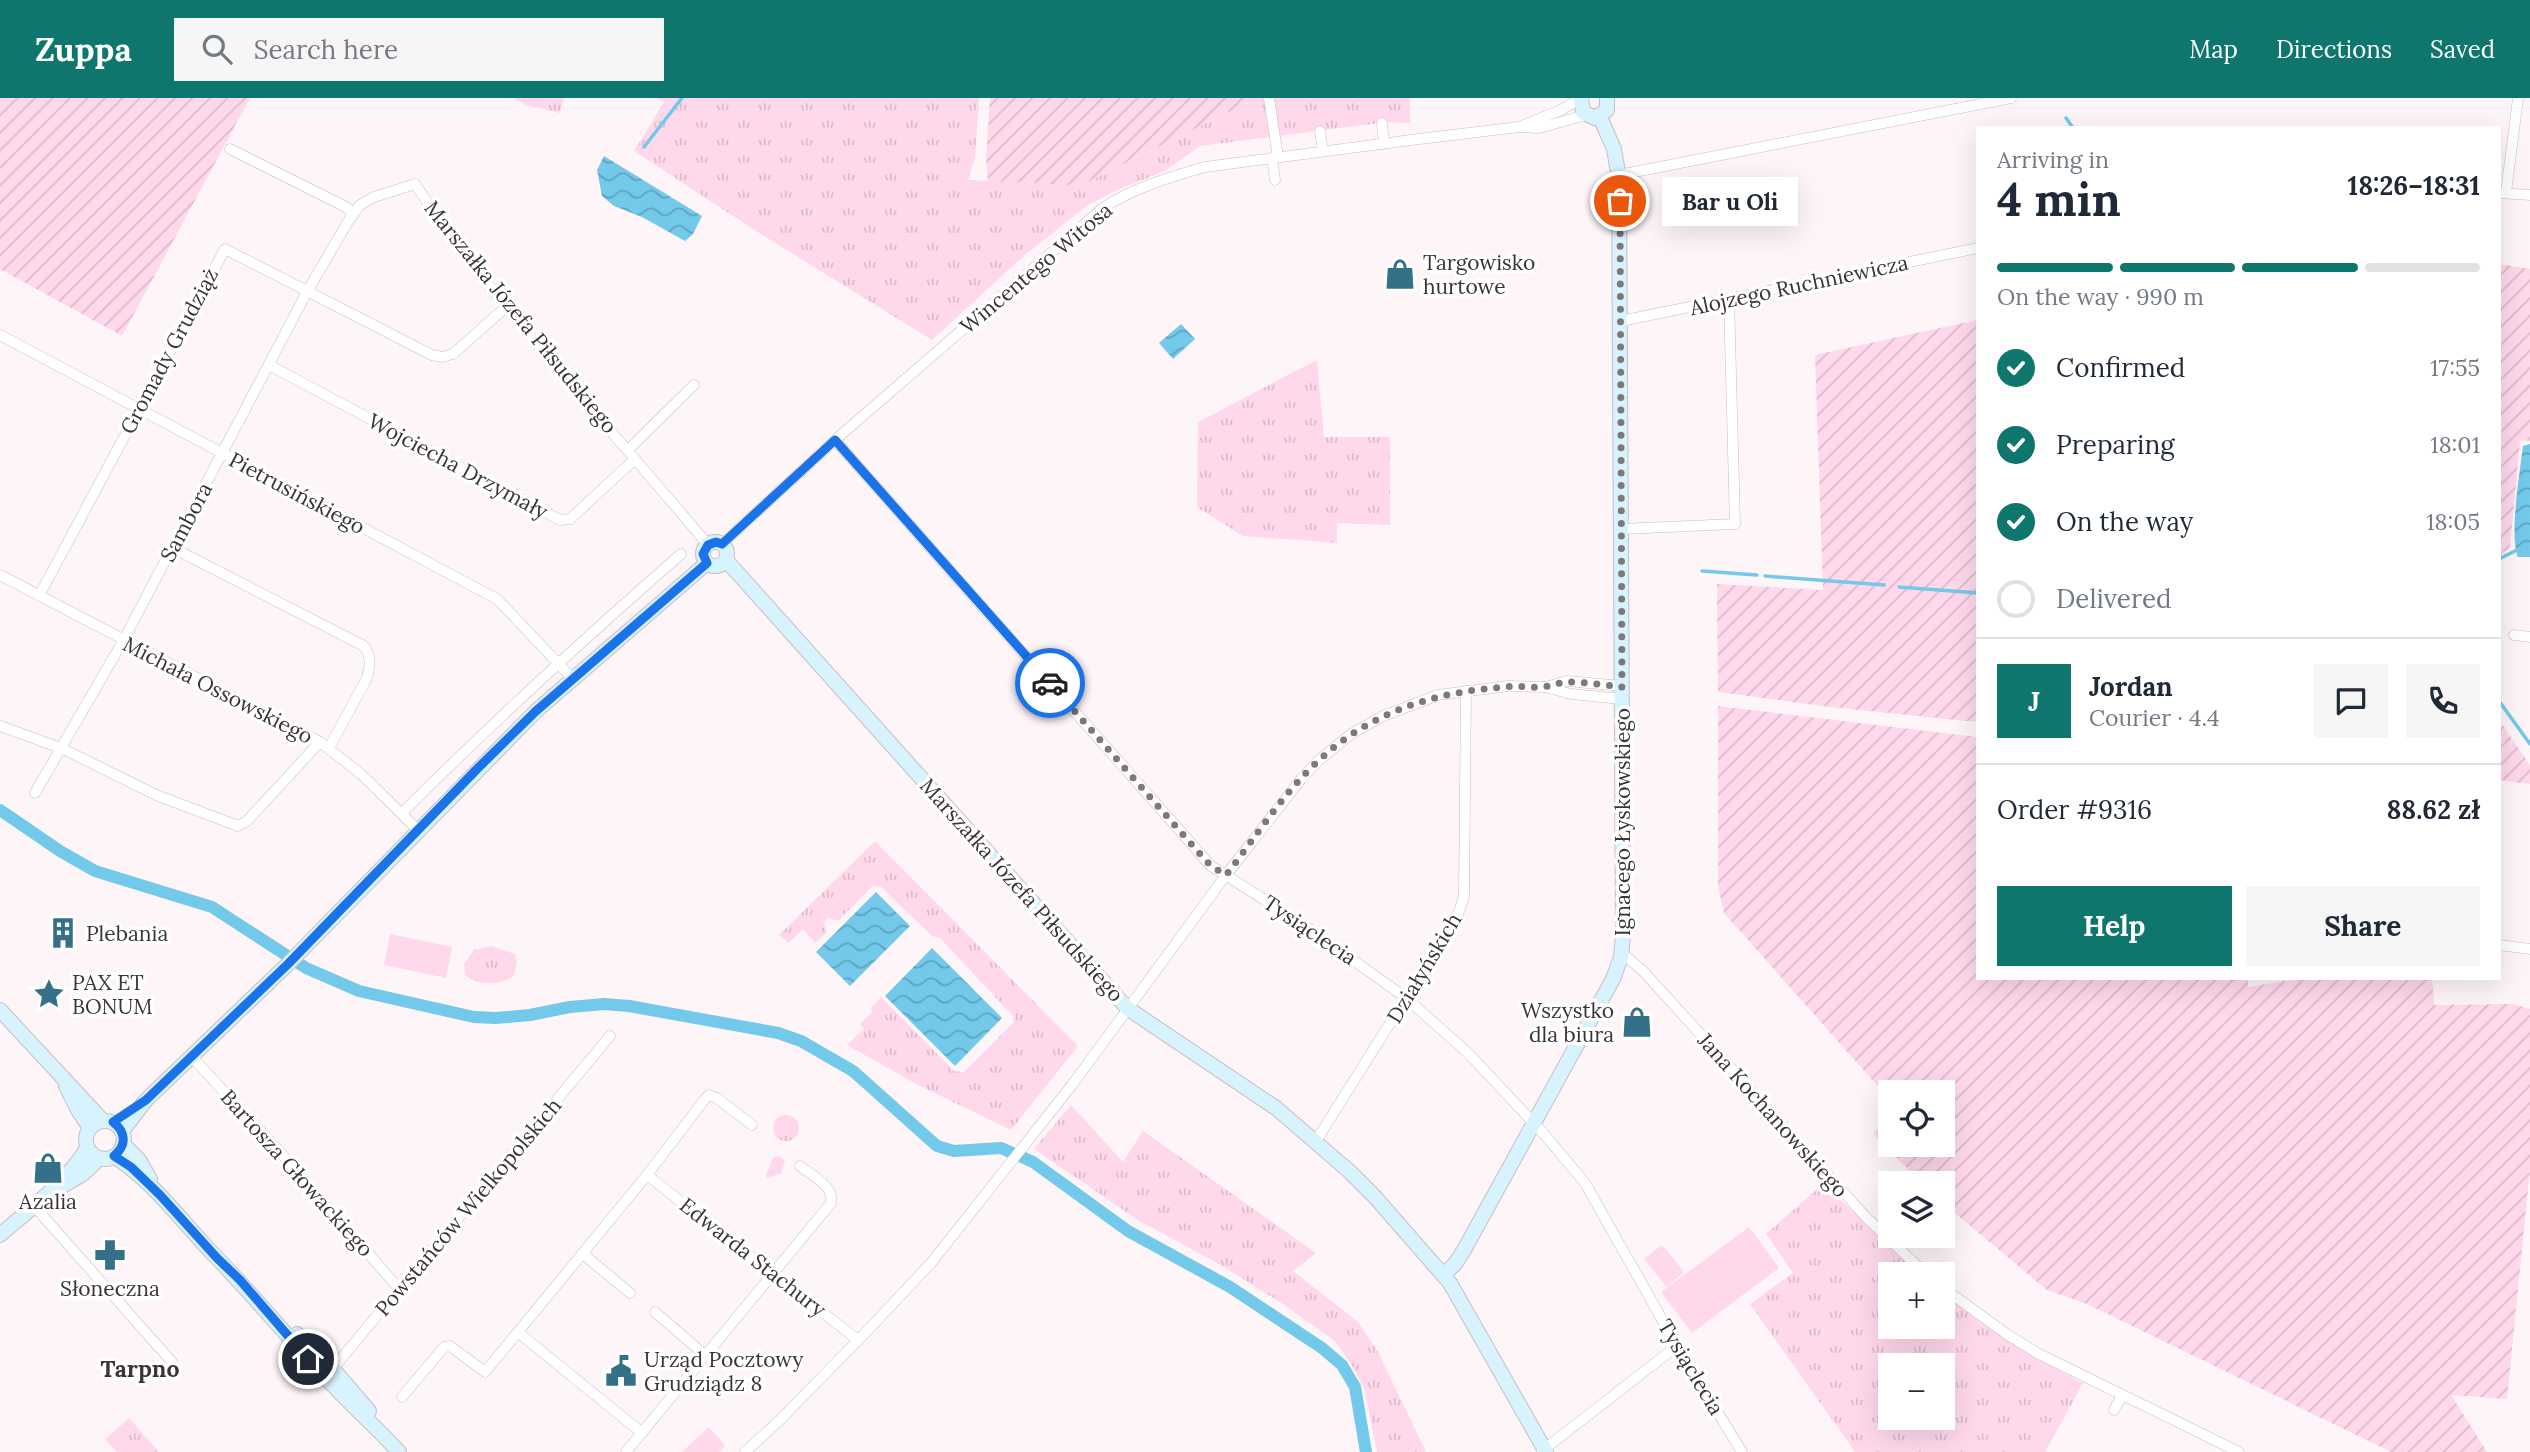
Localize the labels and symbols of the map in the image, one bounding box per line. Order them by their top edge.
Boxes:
pin [1590,171,1650,231]
callout: Bar u Oli [1662,176,1798,226]
street label: Marszałka Józefa Piłsudskiego [419,195,623,439]
street label: Wincentego Witosa [954,196,1118,340]
place label: Targowisko hurtowe [1423,249,1535,300]
street label: Alojzego Ruchniewicza [1686,249,1911,322]
shop icon: Targowisko hurtowe [1383,257,1417,291]
street label: Gromady Grudziąż [114,263,224,439]
street label: Wojciecha Drzymały [363,407,553,525]
street label: Pietrusińskiego [224,446,370,540]
street label: Sambora [154,478,218,566]
street label: Michała Ossowskiego [119,630,317,750]
courier [1015,648,1085,718]
street label: Ignacego Łyskowskiego [1609,708,1636,936]
street label: Marszałka Józefa Piłsudskiego [914,773,1130,1007]
street label: Tysiąclecia [1258,889,1362,971]
street label: Działyńskich [1381,908,1467,1028]
building icon: Plebania [46,916,80,950]
place label: Plebania [86,920,168,947]
place label: PAX ET BONUM [72,969,153,1020]
place icon: PAX ET BONUM [32,977,66,1011]
place label: Wszystko dla biura [1521,997,1614,1048]
shop icon: Wszystko dla biura [1620,1005,1654,1039]
street label: Jana Kochanowskiego [1691,1026,1854,1203]
street label: Bartosza Głowackiego [215,1084,379,1262]
street label: Powstańców Wielkopolskich [369,1092,567,1322]
shop icon: Azalia [31,1151,65,1185]
place label: Azalia [18,1188,77,1215]
street label: Edwarda Stachury [674,1191,832,1323]
pharmacy icon: Słoneczna [93,1238,127,1272]
place label: Słoneczna [60,1275,160,1302]
street label: Tysiąclecia [1652,1314,1730,1420]
pin [278,1329,338,1389]
place label: Urząd Pocztowy Grudziądz 8 [644,1346,803,1397]
district label: Tarpno [101,1354,179,1383]
public building icon: Urząd Pocztowy Grudziądz 8 [604,1354,638,1388]

